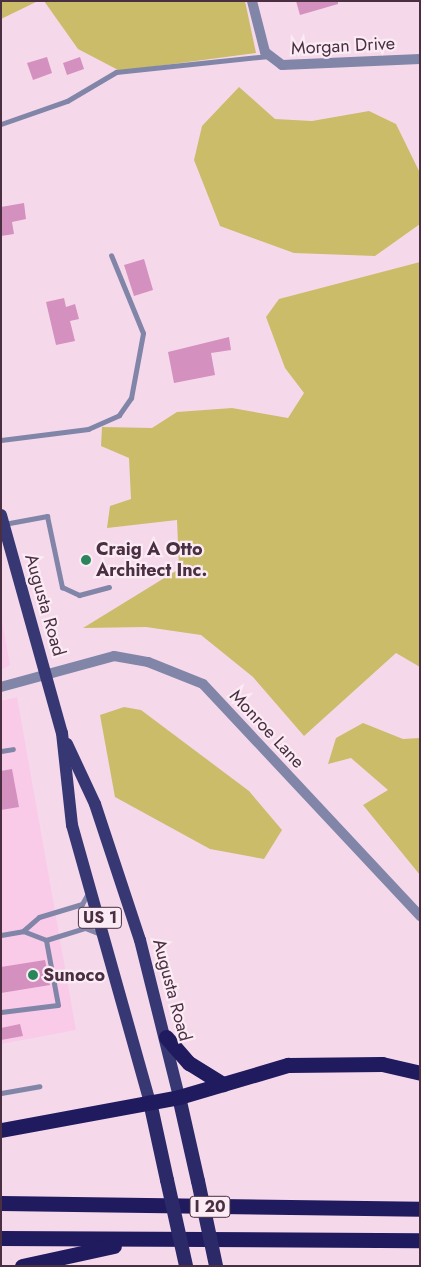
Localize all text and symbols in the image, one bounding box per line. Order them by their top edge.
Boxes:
street label: Morgan Drive [290,32,396,60]
place label: Craig A Otto Architect Inc. [96,539,207,582]
street label: Augusta Road [20,551,70,659]
marker: Craig A Otto Architect Inc. [80,554,92,566]
street label: Monroe Lane [225,685,309,773]
road number: US 1 [78,904,122,931]
street label: Augusta Road [148,936,196,1044]
place label: Sunoco [43,964,105,986]
marker: Sunoco [27,969,39,981]
road number: I 20 [189,1194,231,1220]

